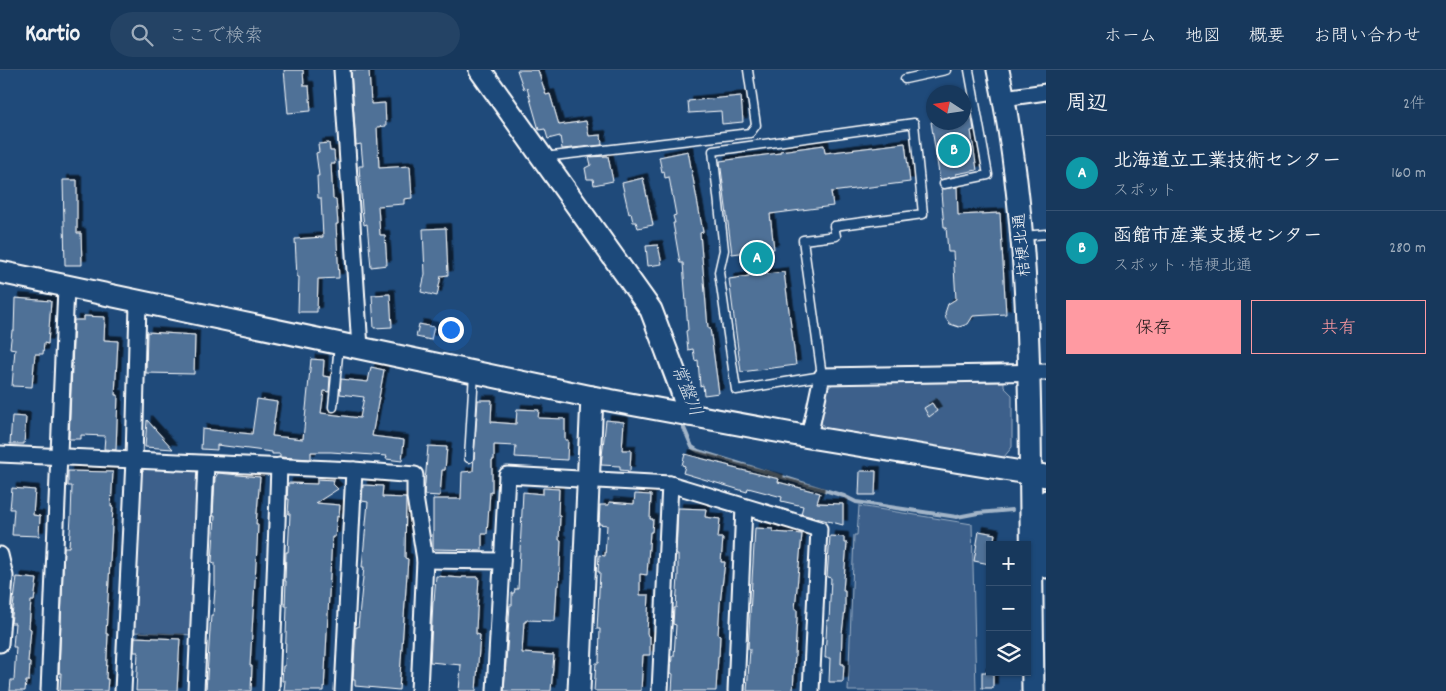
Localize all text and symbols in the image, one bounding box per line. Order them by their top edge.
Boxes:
search box [110,12,460,57]
text: Kartio [25,18,80,52]
icon: search [128,21,156,49]
text: ここで検索 [168,24,263,51]
text: ホーム [1104,25,1157,50]
text: 地図 [1185,25,1221,50]
text: 概要 [1249,25,1285,50]
text: お問い合わせ [1313,25,1421,50]
north arrow [926,85,971,130]
text: 周辺 [1066,90,1108,120]
text: 2件 [1403,93,1426,116]
pin: B [938,131,970,169]
text: 北海道立工業技術センター [1113,149,1341,176]
text: A [1078,162,1086,185]
text: 160 m [1391,162,1426,185]
text: スポット [1113,180,1177,203]
street label: 桔梗北通 [1009,212,1037,278]
text: 函館市産業支援センター [1113,224,1322,251]
text: B [1078,237,1086,260]
text: 280 m [1389,237,1426,260]
pin: A [741,239,773,277]
text: スポット · 桔梗北通 [1113,255,1252,278]
button: 保存 [1066,300,1241,354]
button: 共有 [1251,300,1426,354]
your location [438,317,464,343]
water label: 常盤川 [663,361,707,421]
map controls [986,541,1031,676]
button: + [986,541,1031,586]
button: − [986,586,1031,631]
button: layers [986,631,1031,676]

